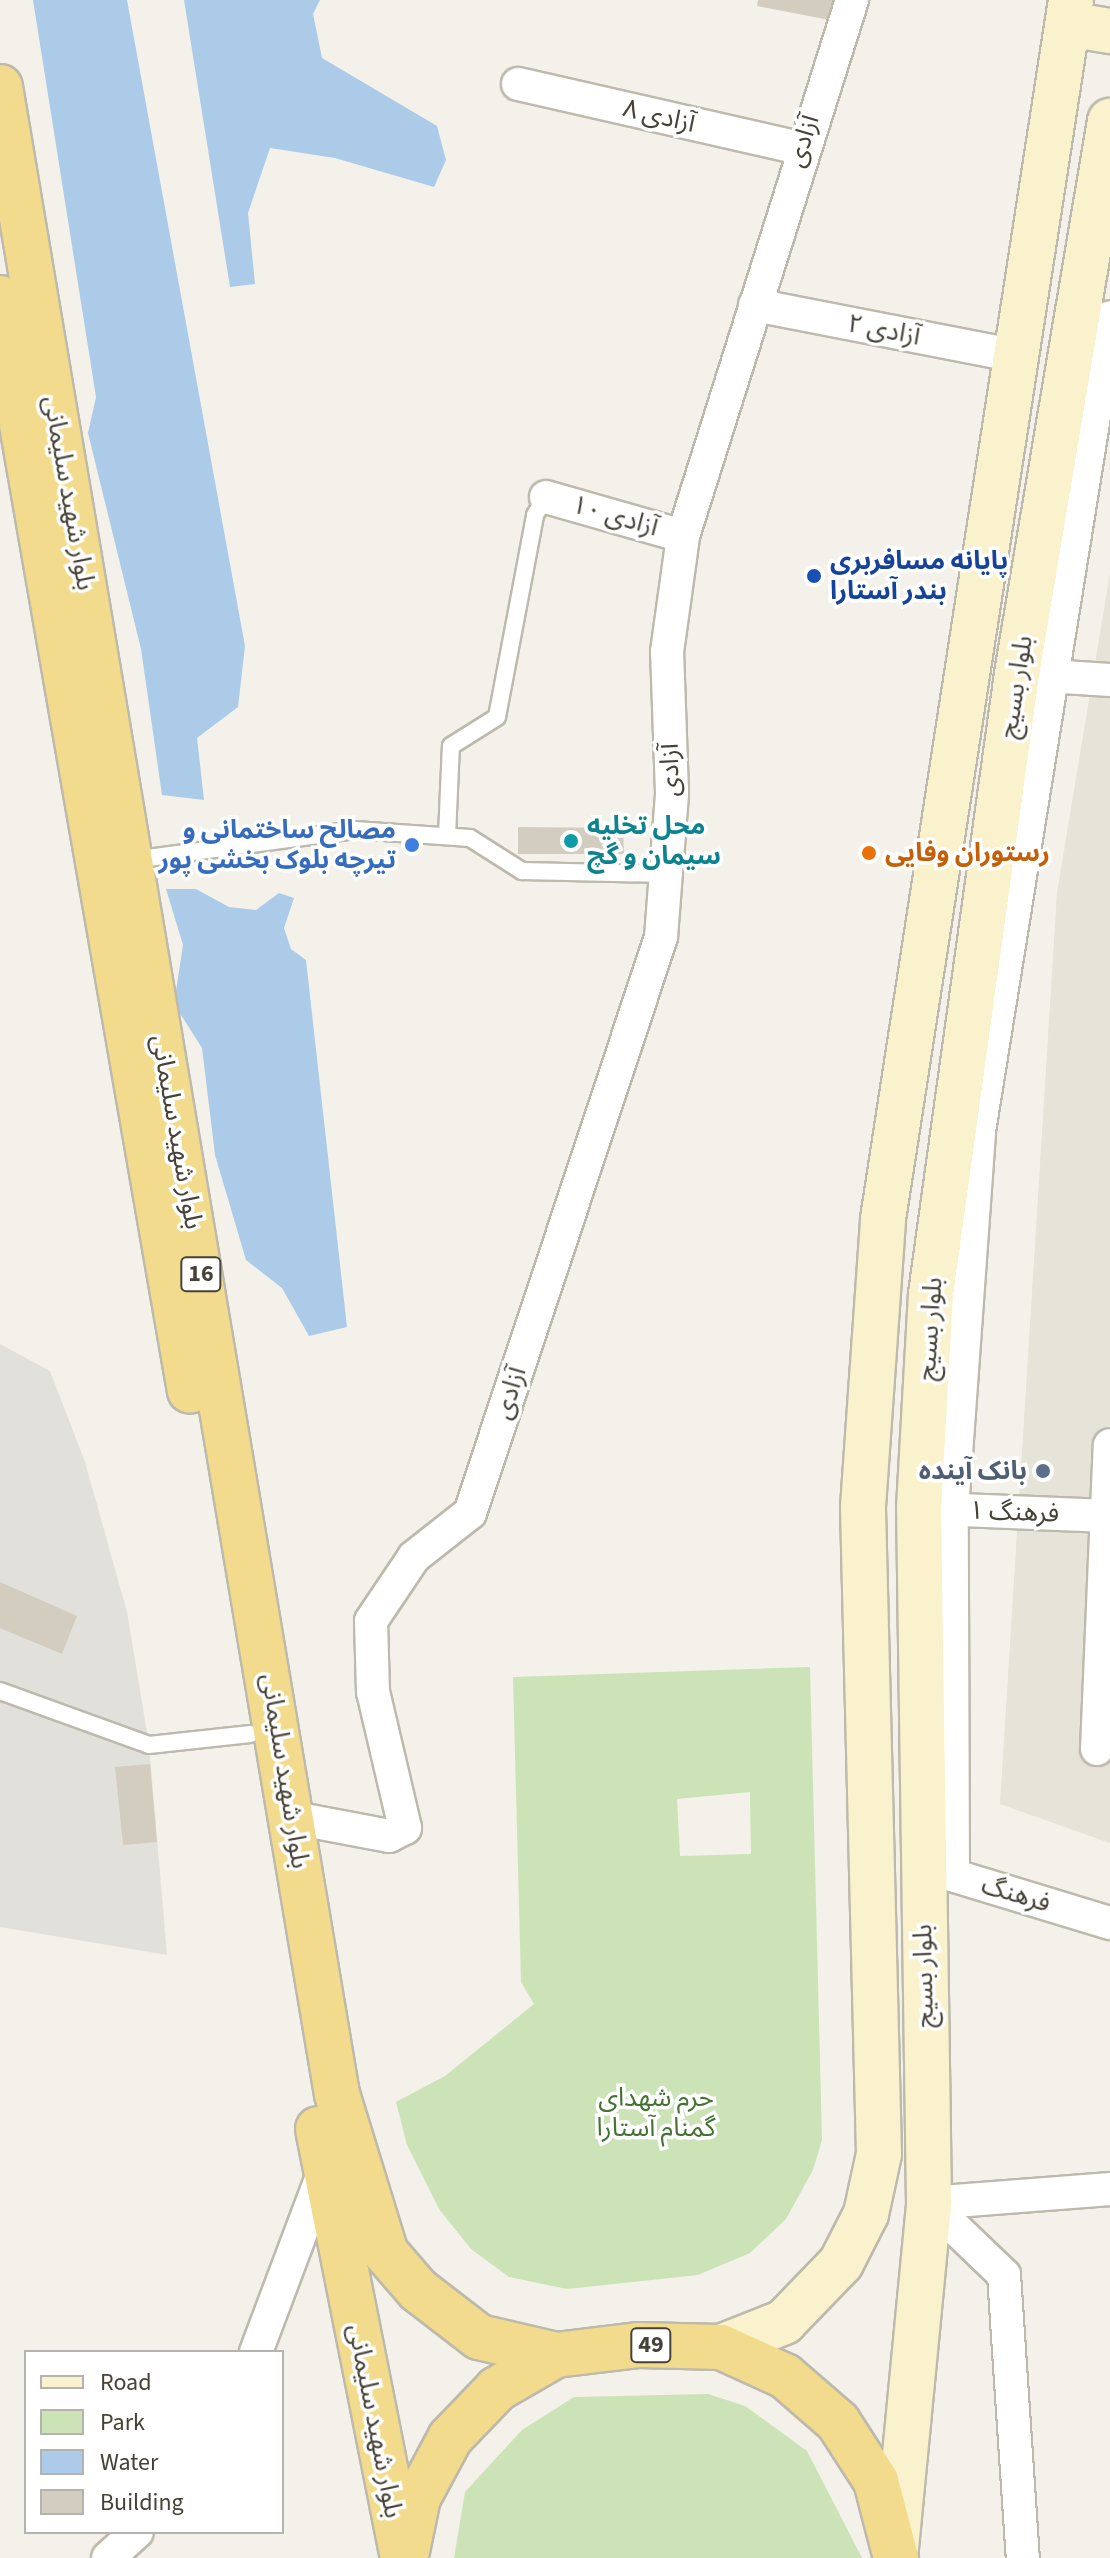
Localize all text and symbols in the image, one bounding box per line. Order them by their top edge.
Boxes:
street label: آزادی ۸ [620,93,698,139]
street label: آزادی [780,111,826,171]
street label: آزادی ۲ [845,308,923,352]
street label: بلوار شهید سلیمانی [37,393,101,593]
street label: آزادی ۱۰ [568,489,662,543]
place label: پایانه مسافربری بندر آستارا [830,545,1008,606]
marker: پایانه مسافربری بندر آستارا [805,567,823,585]
street label: بلوار بسیج [992,633,1040,741]
street label: آزادی [654,743,686,797]
place label: محل تخلیه سیمان و گچ [587,810,721,872]
place label: مصالح ساختمانی و تیرچه بلوک بخشی پور [158,814,396,876]
marker: محل تخلیه سیمان و گچ [562,832,580,850]
marker: مصالح ساختمانی و تیرچه بلوک بخشی پور [403,836,421,854]
place label: رستوران وفایی [885,837,1050,869]
marker: رستوران وفایی [860,844,878,862]
street label: بلوار شهید سلیمانی [145,1032,209,1232]
road number: 16 [179,1254,223,1294]
street label: بلوار بسیج [911,1276,949,1382]
street label: آزادی [487,1363,533,1423]
place label: بانک آینده [919,1455,1027,1487]
marker: بانک آینده [1034,1462,1052,1480]
street label: فرهنگ ۱ [968,1495,1060,1529]
street label: بلوار شهید سلیمانی [254,1671,316,1871]
street label: فرهنگ [978,1869,1054,1919]
street label: بلوار بسیج [907,1924,941,2028]
park label: حرم شهدای گمنام آستارا [597,2082,715,2144]
street label: بلوار شهید سلیمانی [341,2321,409,2521]
road number: 49 [629,2325,673,2365]
legend [24,2350,284,2534]
text: Road [100,2365,152,2400]
text: Park [100,2405,145,2440]
text: Water [100,2445,158,2480]
text: Building [100,2485,184,2520]

